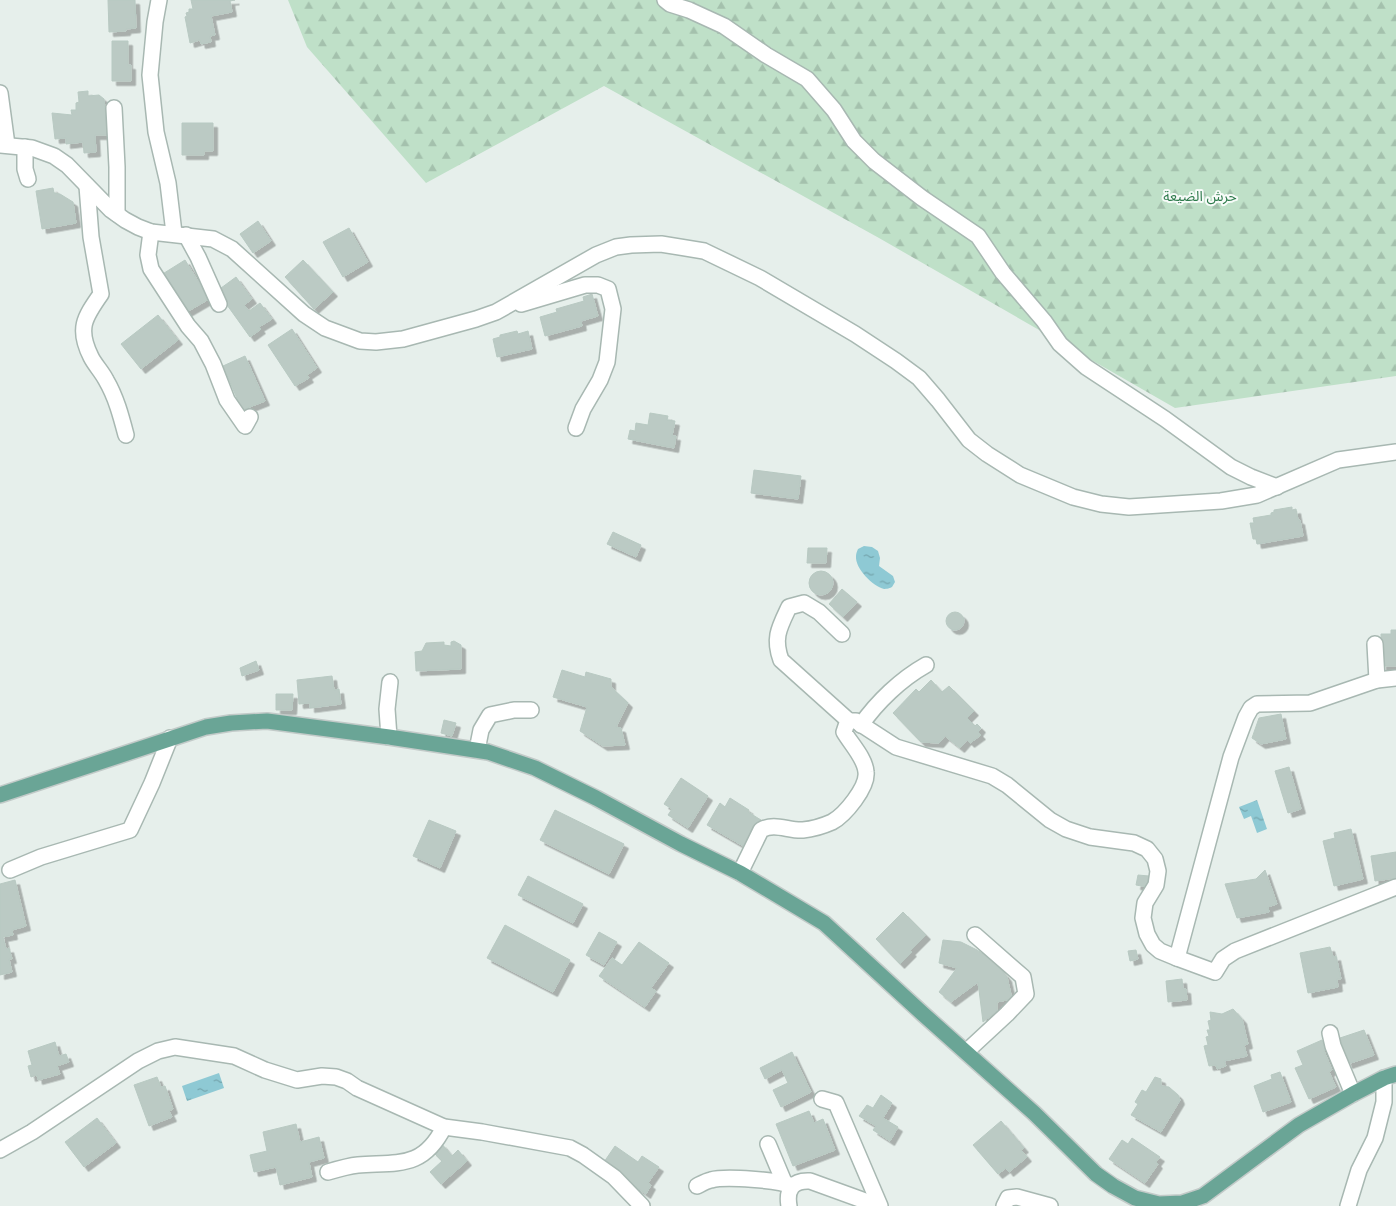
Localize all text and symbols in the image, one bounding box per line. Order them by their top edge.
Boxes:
park label: حرش الضيعة [1163,187,1237,205]

